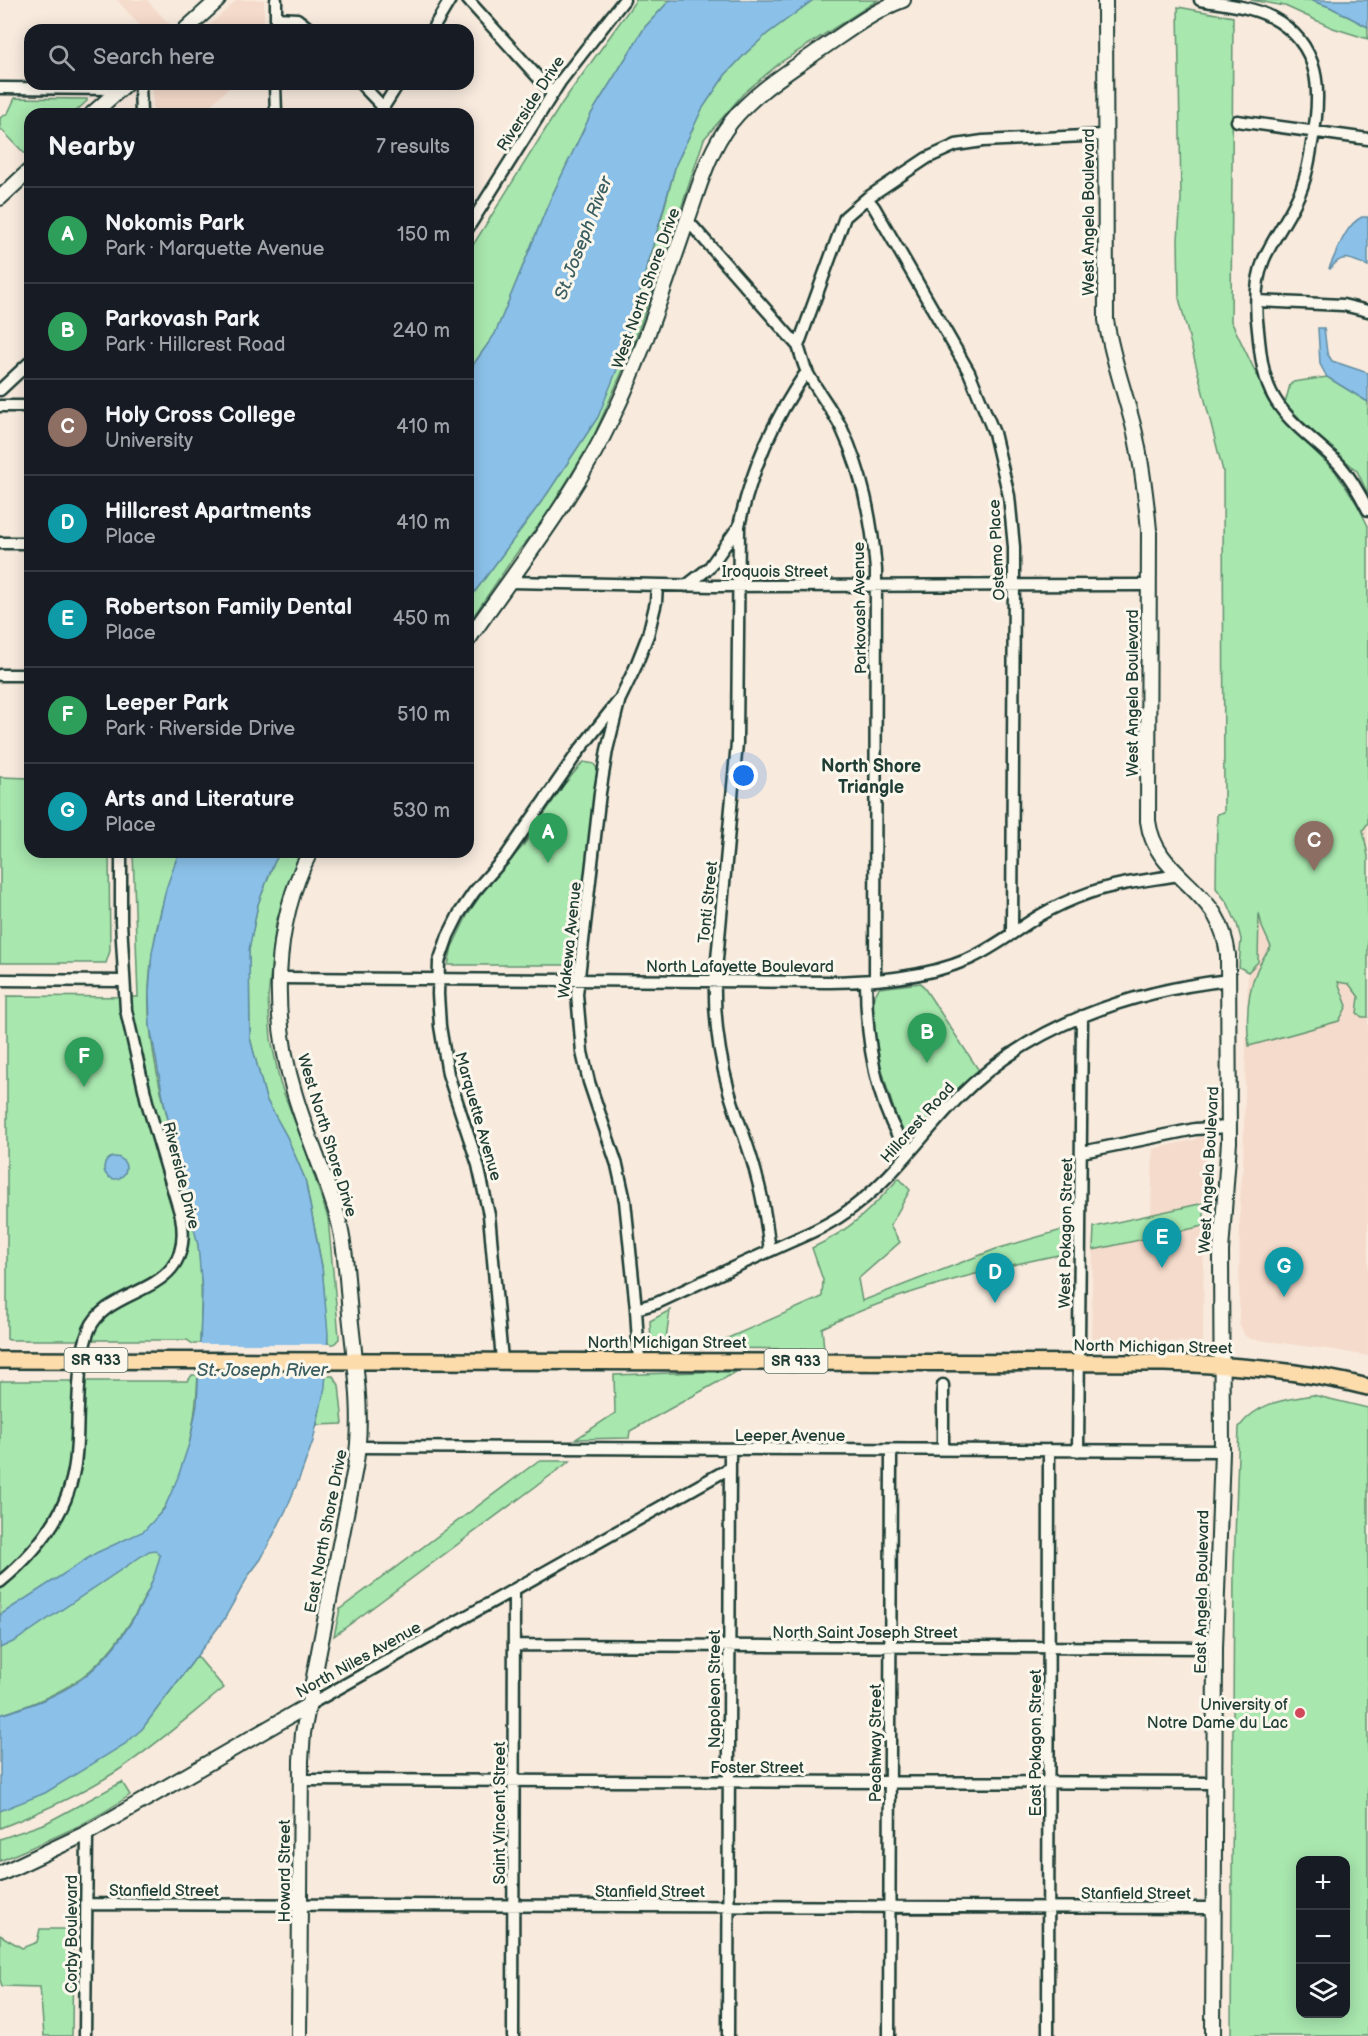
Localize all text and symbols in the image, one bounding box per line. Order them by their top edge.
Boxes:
search box [24,24,474,90]
icon: search [45,41,78,74]
text: Search here [93,44,215,71]
street label: Riverside Drive [493,52,569,155]
street label: West Angela Boulevard [1080,128,1099,296]
text: Nearby [48,132,135,163]
text: 7 results [376,135,450,159]
water label: St. Joseph River [550,172,617,303]
street label: West North Shore Drive [608,205,685,371]
text: Nokomis Park [105,210,244,237]
text: A [61,223,74,247]
text: 150 m [397,223,450,247]
text: Park · Marquette Avenue [105,237,324,261]
text: Parkovash Park [105,306,260,333]
text: B [60,319,75,343]
text: 240 m [393,319,450,343]
text: Park · Hillcrest Road [105,333,285,357]
text: Holy Cross College [105,402,296,429]
text: C [60,415,75,439]
text: 410 m [396,415,450,439]
text: University [105,429,193,453]
text: Hillcrest Apartments [105,498,311,525]
street label: Ostemo Place [985,498,1010,601]
text: D [61,511,74,535]
text: 410 m [396,511,450,535]
text: Place [105,525,156,549]
street label: Parkovash Avenue [850,541,871,674]
street label: Iroquois Street [722,563,828,582]
text: Robertson Family Dental [105,594,352,621]
text: E [61,607,74,631]
text: 450 m [393,607,450,631]
street label: West Angela Boulevard [1124,609,1143,777]
text: Place [105,621,156,645]
text: Leeper Park [105,690,228,717]
text: F [61,703,74,727]
text: 510 m [397,703,450,727]
text: Park · Riverside Drive [105,717,295,741]
district label: North Shore Triangle [821,756,921,798]
your location [729,761,758,790]
text: Arts and Literature [105,786,294,813]
text: G [60,799,75,823]
text: 530 m [393,799,450,823]
text: Place [105,813,156,837]
pin: A [528,814,568,863]
pin: C [1294,822,1334,871]
street label: Tonti Street [695,860,722,944]
street label: Wakewa Avenue [555,880,586,1000]
street label: North Lafayette Boulevard [646,958,834,977]
pin: B [908,1014,946,1063]
pin: F [64,1038,104,1087]
street label: Marquette Avenue [450,1050,505,1183]
street label: West North Shore Drive [293,1052,361,1220]
street label: Hillcrest Road [877,1079,959,1167]
street label: West Angela Boulevard [1196,1086,1223,1254]
street label: Riverside Drive [158,1120,203,1231]
street label: West Pokagon Street [1056,1157,1077,1309]
pin: E [1142,1218,1182,1268]
pin: G [1264,1248,1304,1297]
pin: D [976,1254,1014,1303]
street label: North Michigan Street [587,1334,747,1353]
street label: North Michigan Street [1073,1337,1233,1358]
road number: SR 933 [64,1348,128,1372]
road number: SR 933 [764,1349,828,1373]
water label: St. Joseph River [197,1360,329,1381]
street label: Leeper Avenue [735,1427,846,1446]
street label: East North Shore Drive [301,1447,352,1615]
street label: East Angela Boulevard [1192,1510,1213,1674]
street label: North Niles Avenue [293,1618,425,1703]
street label: North Saint Joseph Street [772,1624,958,1643]
street label: Napoleon Street [706,1630,725,1748]
street label: East Pokagon Street [1027,1669,1046,1817]
street label: Peashway Street [867,1684,886,1802]
place label: University of Notre Dame du Lac [1147,1696,1288,1733]
marker: University of Notre Dame du Lac [1293,1706,1307,1720]
street label: Saint Vincent Street [491,1742,510,1884]
street label: Foster Street [710,1759,804,1778]
street label: Howard Street [276,1819,295,1922]
map controls [1296,1856,1350,2018]
button: + [1296,1856,1350,1910]
street label: Corby Boulevard [63,1875,82,1993]
street label: Stanfield Street [109,1882,219,1901]
street label: Stanfield Street [595,1883,705,1902]
street label: Stanfield Street [1081,1885,1191,1904]
button: − [1296,1910,1350,1964]
button: layers [1296,1964,1350,2018]

